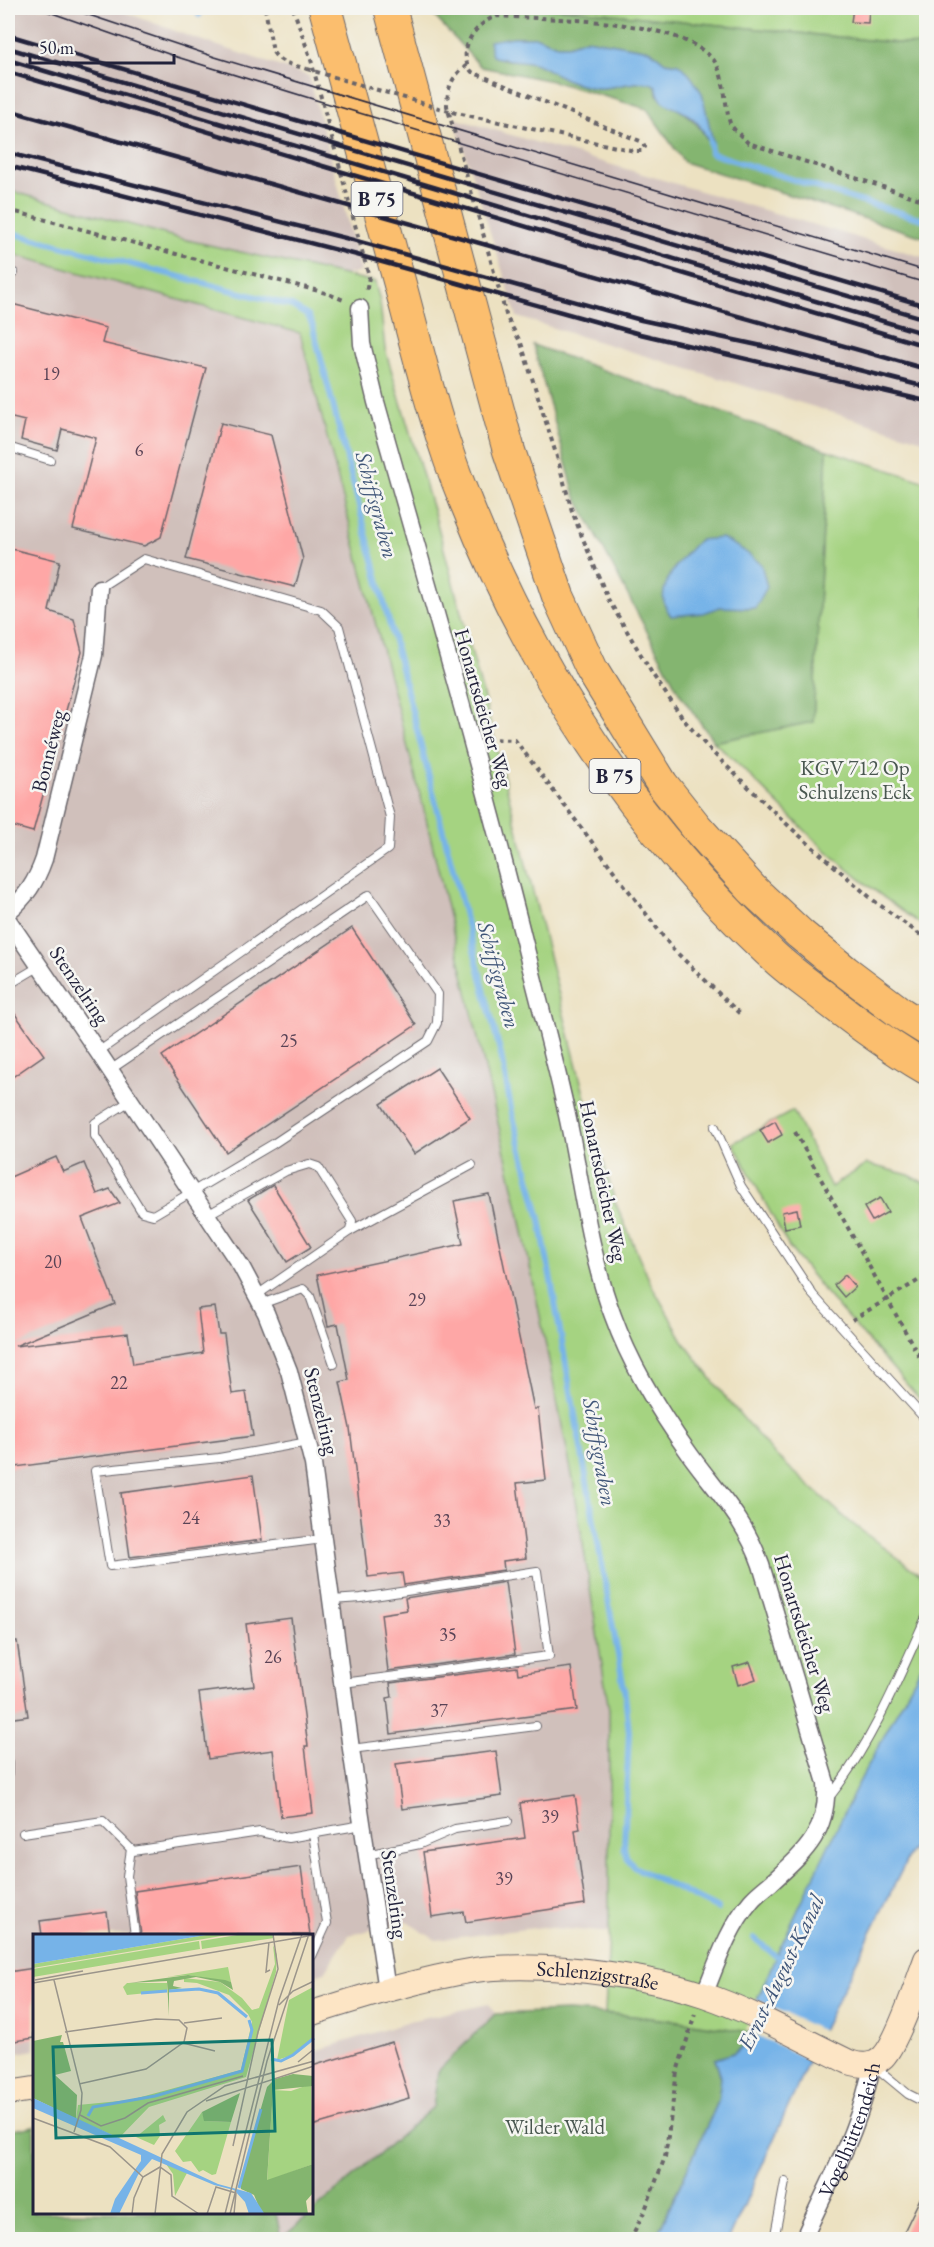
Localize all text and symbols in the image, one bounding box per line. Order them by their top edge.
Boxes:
scale bar [30,27,174,65]
text: 50 m [39,36,74,59]
road number: B 75 [352,182,403,216]
house number: 19 [42,362,60,385]
house number: 6 [135,438,144,461]
water label: Schiffsgraben [349,447,405,562]
street label: Honartsdeicher Weg [448,625,520,792]
street label: Bonnéweg [25,706,72,795]
park label: KGV 712 Op Schulzens Eck [798,754,913,805]
road number: B 75 [590,759,640,793]
water label: Schiffsgraben [471,917,527,1032]
street label: Stenzelring [44,940,117,1030]
house number: 25 [280,1029,298,1052]
street label: Honartsdeicher Weg [574,1098,634,1265]
house number: 20 [44,1250,62,1273]
house number: 29 [408,1288,426,1311]
street label: Stenzelring [298,1364,346,1458]
house number: 22 [110,1371,128,1394]
water label: Schiffsgraben [576,1395,624,1508]
house number: 24 [182,1506,200,1529]
house number: 33 [433,1509,451,1532]
street label: Honartsdeicher Weg [768,1550,842,1716]
house number: 35 [439,1623,457,1646]
house number: 26 [264,1645,282,1668]
house number: 37 [430,1699,448,1722]
house number: 39 [541,1805,559,1828]
street label: Stenzelring [375,1848,415,1941]
house number: 39 [495,1867,513,1890]
water label: Ernst-August-Kanal [730,1889,831,2055]
inset map [33,1934,314,2214]
street label: Schlenzigstraße [536,1954,662,1996]
street label: Vogelhüttendeich [811,2060,886,2202]
park label: Wilder Wald [505,2113,605,2140]

